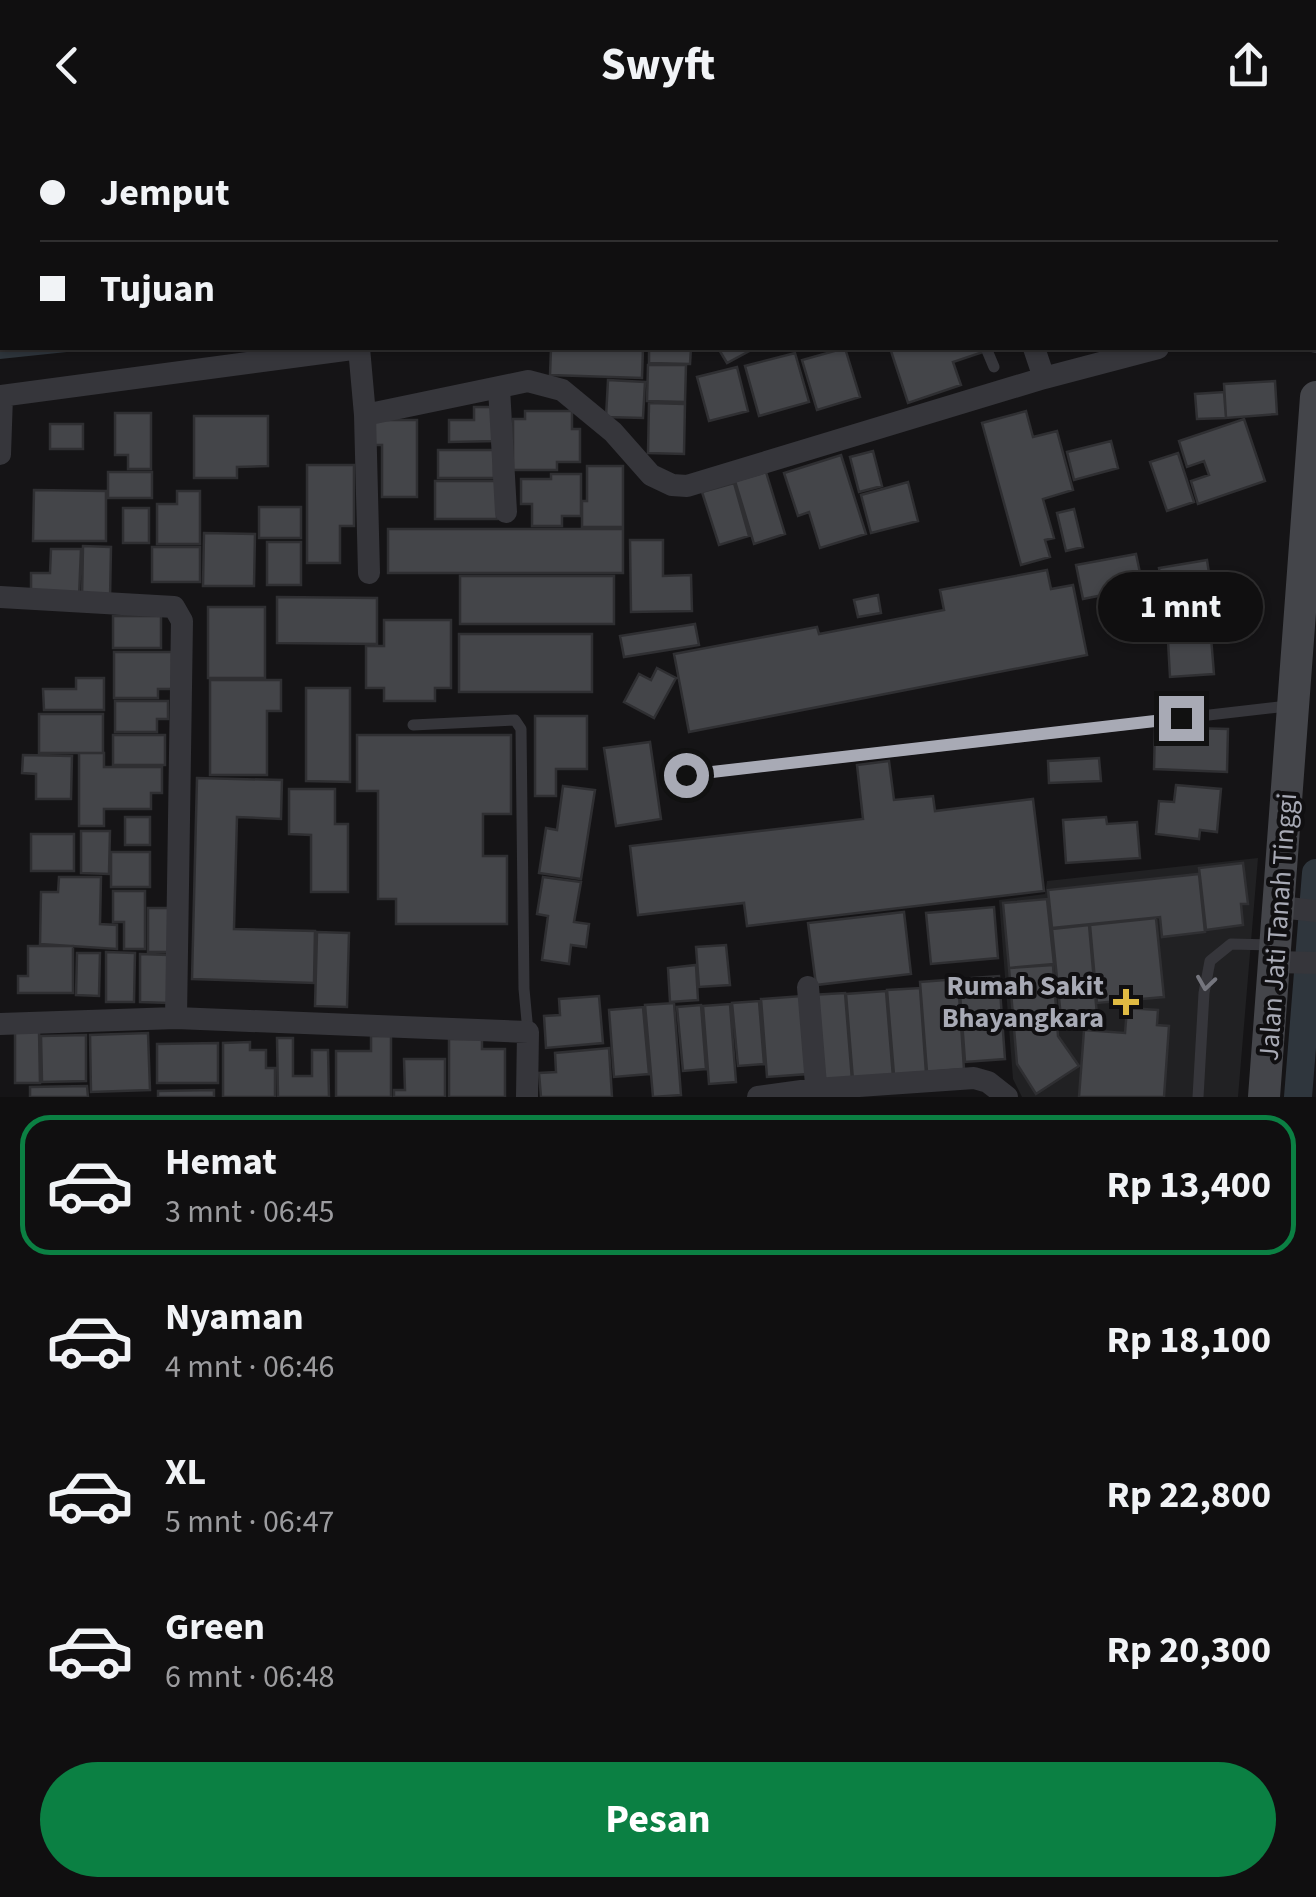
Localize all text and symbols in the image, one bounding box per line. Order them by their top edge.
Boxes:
text: Swyft [601,33,715,97]
icon: back [40,38,95,93]
icon: share [1221,38,1276,93]
text: Jemput [100,166,230,220]
text: Tujuan [100,262,215,316]
callout: 1 mnt [1098,573,1264,643]
text: 1 mnt [1140,584,1221,630]
route end [1159,696,1204,741]
route start [664,753,709,798]
street label: Jalan Jati Tanah Tinggi [1249,792,1307,1062]
place label: Rumah Sakit Bhayangkara [942,966,1104,1038]
one-way arrow [1196,975,1217,992]
marker: Rumah Sakit Bhayangkara [1113,989,1139,1015]
text: Hemat [165,1135,277,1189]
icon: car [45,1140,135,1230]
text: Rp 13,400 [1107,1158,1271,1212]
text: 3 mnt · 06:45 [165,1189,335,1235]
text: Nyaman [165,1290,304,1344]
icon: car [45,1295,135,1385]
text: Rp 18,100 [1107,1313,1271,1367]
text: 4 mnt · 06:46 [165,1344,335,1390]
text: XL [165,1445,206,1499]
icon: car [45,1450,135,1540]
text: Rp 22,800 [1107,1468,1271,1522]
text: 5 mnt · 06:47 [165,1499,335,1545]
text: Green [165,1600,265,1654]
icon: car [45,1605,135,1695]
text: Rp 20,300 [1107,1623,1271,1677]
text: 6 mnt · 06:48 [165,1654,335,1700]
button: Pesan [40,1762,1276,1877]

